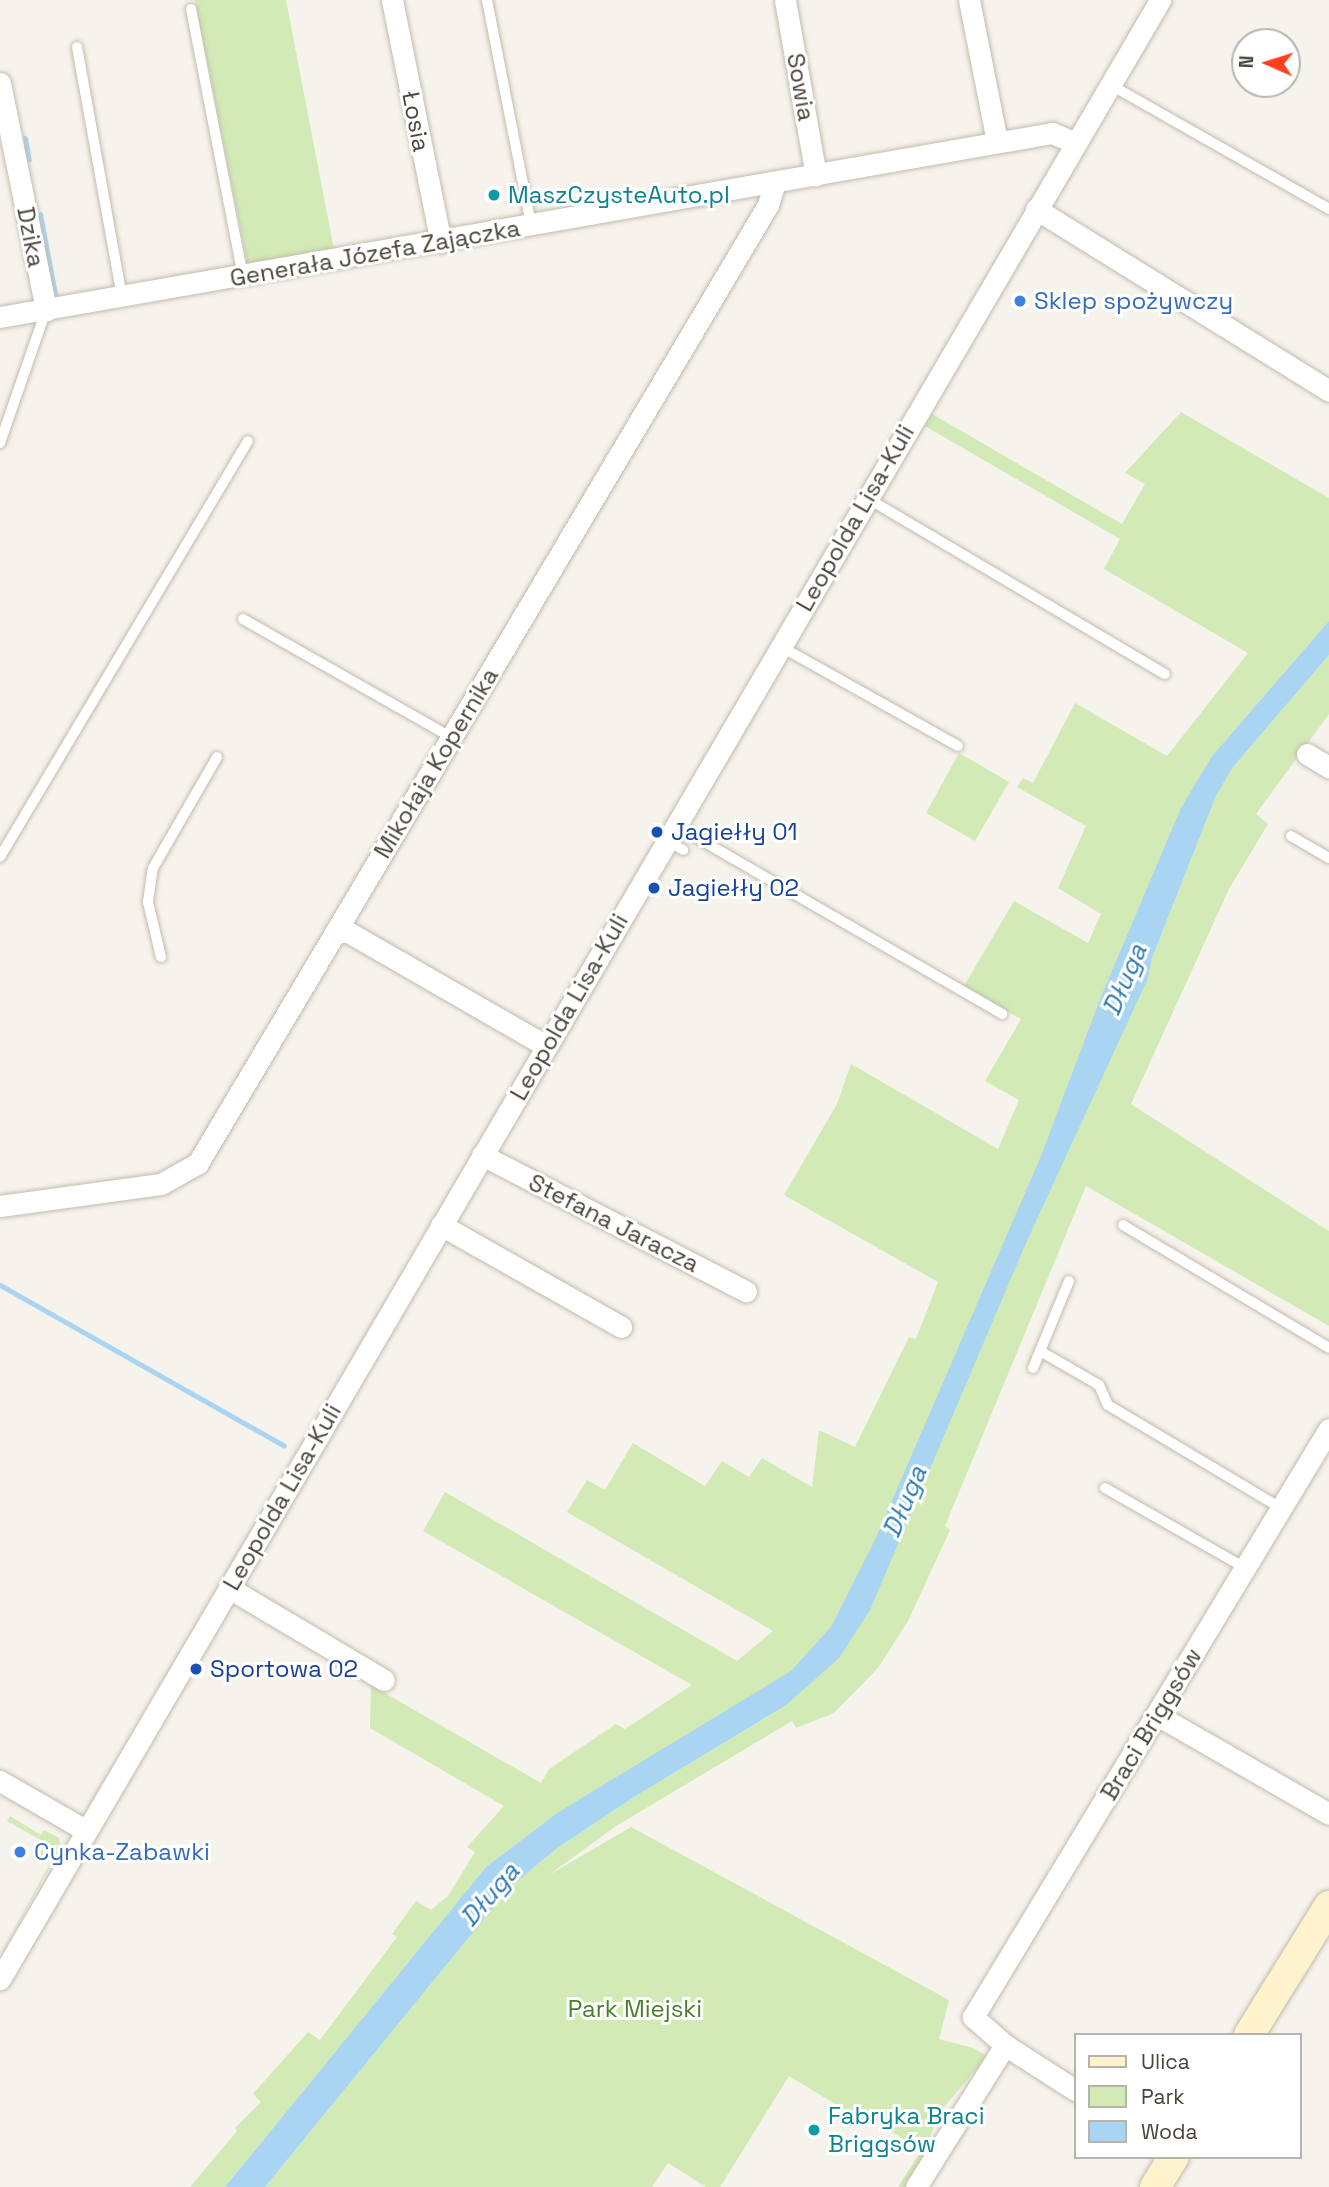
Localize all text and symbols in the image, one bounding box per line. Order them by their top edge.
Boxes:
north arrow [1231,28,1301,98]
street label: Sowia [781,51,821,123]
text: N [1234,55,1259,69]
street label: Łosia [396,88,436,154]
place label: MaszCzysteAuto.pl [508,181,730,209]
marker: MaszCzysteAuto.pl [486,187,502,203]
street label: Dzika [11,204,51,270]
street label: Generała Józefa Zajączka [228,213,522,293]
place label: Sklep spożywczy [1034,287,1233,315]
marker: Sklep spożywczy [1012,293,1028,309]
street label: Leopolda Lisa-Kuli [790,420,920,616]
street label: Mikołaja Kopernika [368,663,504,863]
place label: Jagiełły 01 [671,818,798,846]
marker: Jagiełły 01 [649,824,665,840]
place label: Jagiełły 02 [668,874,799,902]
marker: Jagiełły 02 [646,880,662,896]
street label: Leopolda Lisa-Kuli [504,909,634,1105]
water label: Długa [1096,940,1154,1020]
street label: Stefana Jaracza [524,1168,704,1278]
street label: Leopolda Lisa-Kuli [217,1399,347,1595]
water label: Długa [876,1462,934,1542]
street label: Braci Briggsów [1094,1643,1208,1805]
place label: Sportowa 02 [210,1655,358,1683]
marker: Sportowa 02 [188,1661,204,1677]
place label: Cynka-Zabawki [34,1838,210,1866]
marker: Cynka-Zabawki [12,1844,28,1860]
water label: Długa [454,1857,526,1933]
park label: Park Miejski [568,1995,702,2023]
legend [1074,2033,1301,2159]
text: Ulica [1141,2048,1190,2075]
text: Park [1141,2083,1185,2110]
place label: Fabryka Braci Briggsów [828,2102,985,2158]
text: Woda [1141,2118,1198,2145]
marker: Fabryka Braci Briggsów [806,2122,822,2138]

